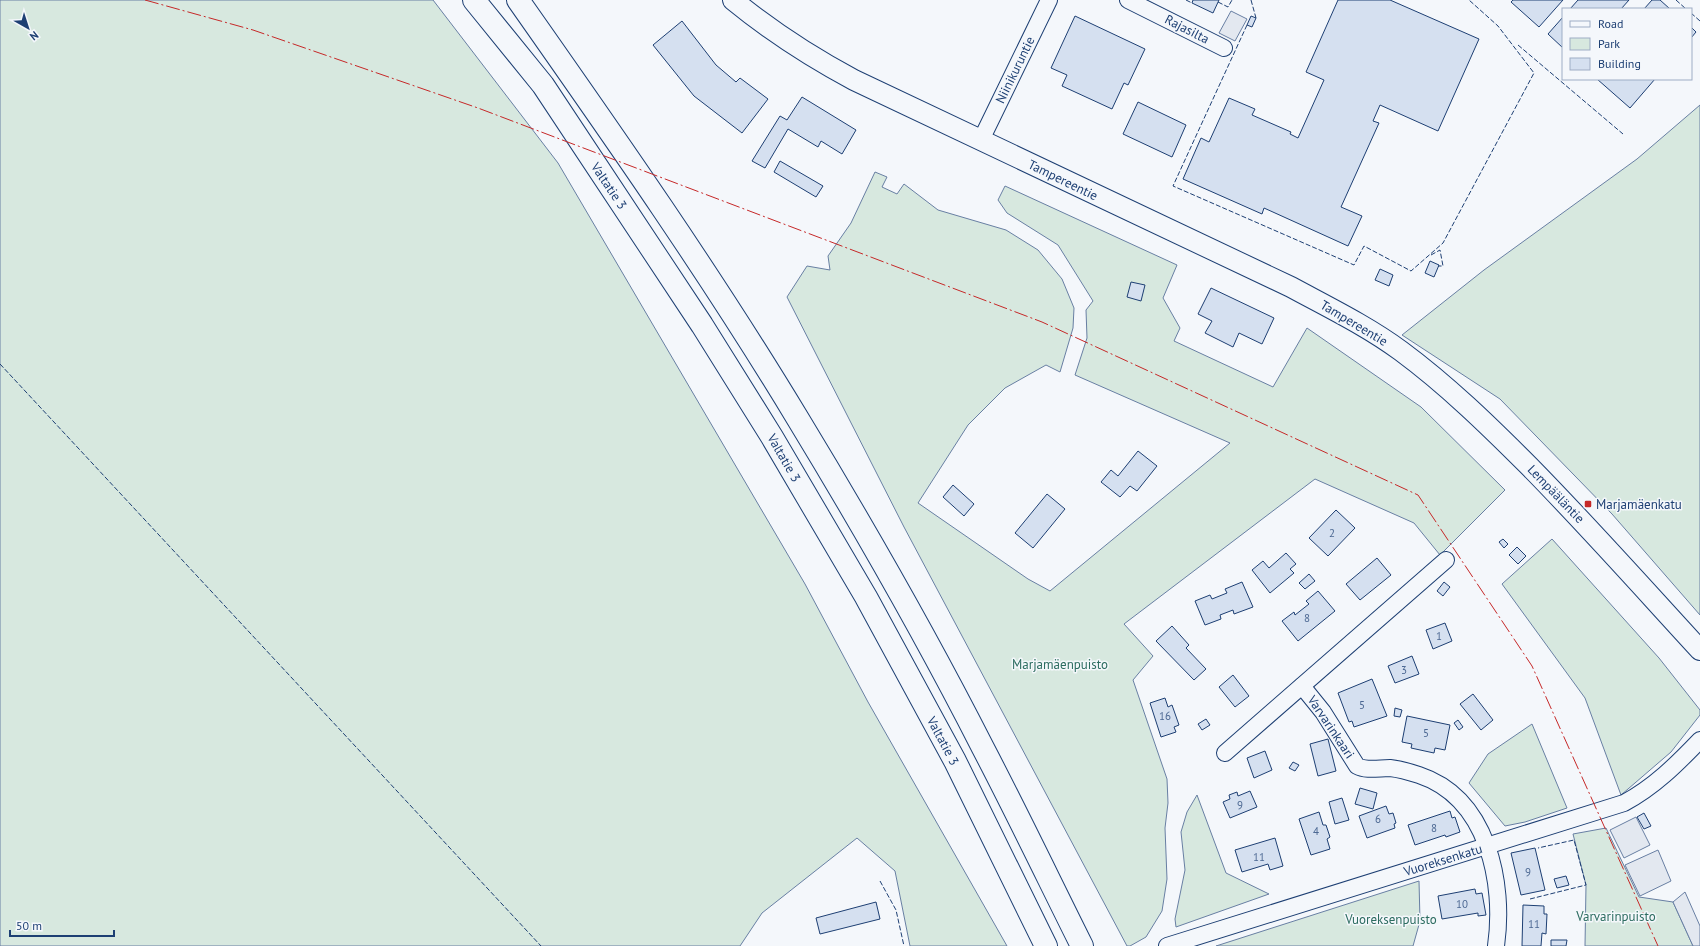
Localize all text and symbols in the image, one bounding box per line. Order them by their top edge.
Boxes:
north arrow [8,8,48,48]
legend [1562,8,1692,80]
street label: Rajasilta [1162,11,1212,47]
text: Road [1598,16,1623,31]
text: N [27,28,42,43]
street label: Niinikuruntie [991,34,1039,106]
text: Park [1598,36,1620,51]
text: Building [1598,56,1641,71]
street label: Tampereentie [1025,156,1101,204]
street label: Valtatie 3 [587,158,631,213]
street label: Tampereentie [1317,296,1391,350]
street label: Valtatie 3 [763,430,805,485]
street label: Lempääläntie [1524,461,1588,527]
place label: Marjamäenkatu [1596,496,1682,513]
marker: Marjamäenkatu [1583,499,1593,509]
house number: 2 [1329,526,1335,540]
house number: 8 [1304,611,1310,625]
house number: 1 [1436,629,1442,643]
park label: Marjamäenpuisto [1012,656,1108,673]
house number: 3 [1401,663,1407,677]
street label: Varvarinkaari [1303,691,1358,762]
house number: 5 [1359,698,1365,712]
house number: 16 [1159,709,1171,723]
street label: Valtatie 3 [923,713,963,768]
house number: 5 [1423,726,1429,740]
house number: 9 [1237,798,1243,812]
house number: 6 [1375,812,1381,826]
house number: 8 [1431,821,1437,835]
house number: 4 [1313,824,1319,838]
street label: Vuoreksenkatu [1401,840,1484,880]
house number: 11 [1253,850,1265,864]
house number: 9 [1525,865,1531,879]
house number: 10 [1456,897,1468,911]
park label: Varvarinpuisto [1575,908,1656,925]
park label: Vuoreksenpuisto [1344,911,1437,928]
scale bar [10,912,114,938]
house number: 11 [1528,917,1540,931]
text: 50 m [16,918,42,933]

